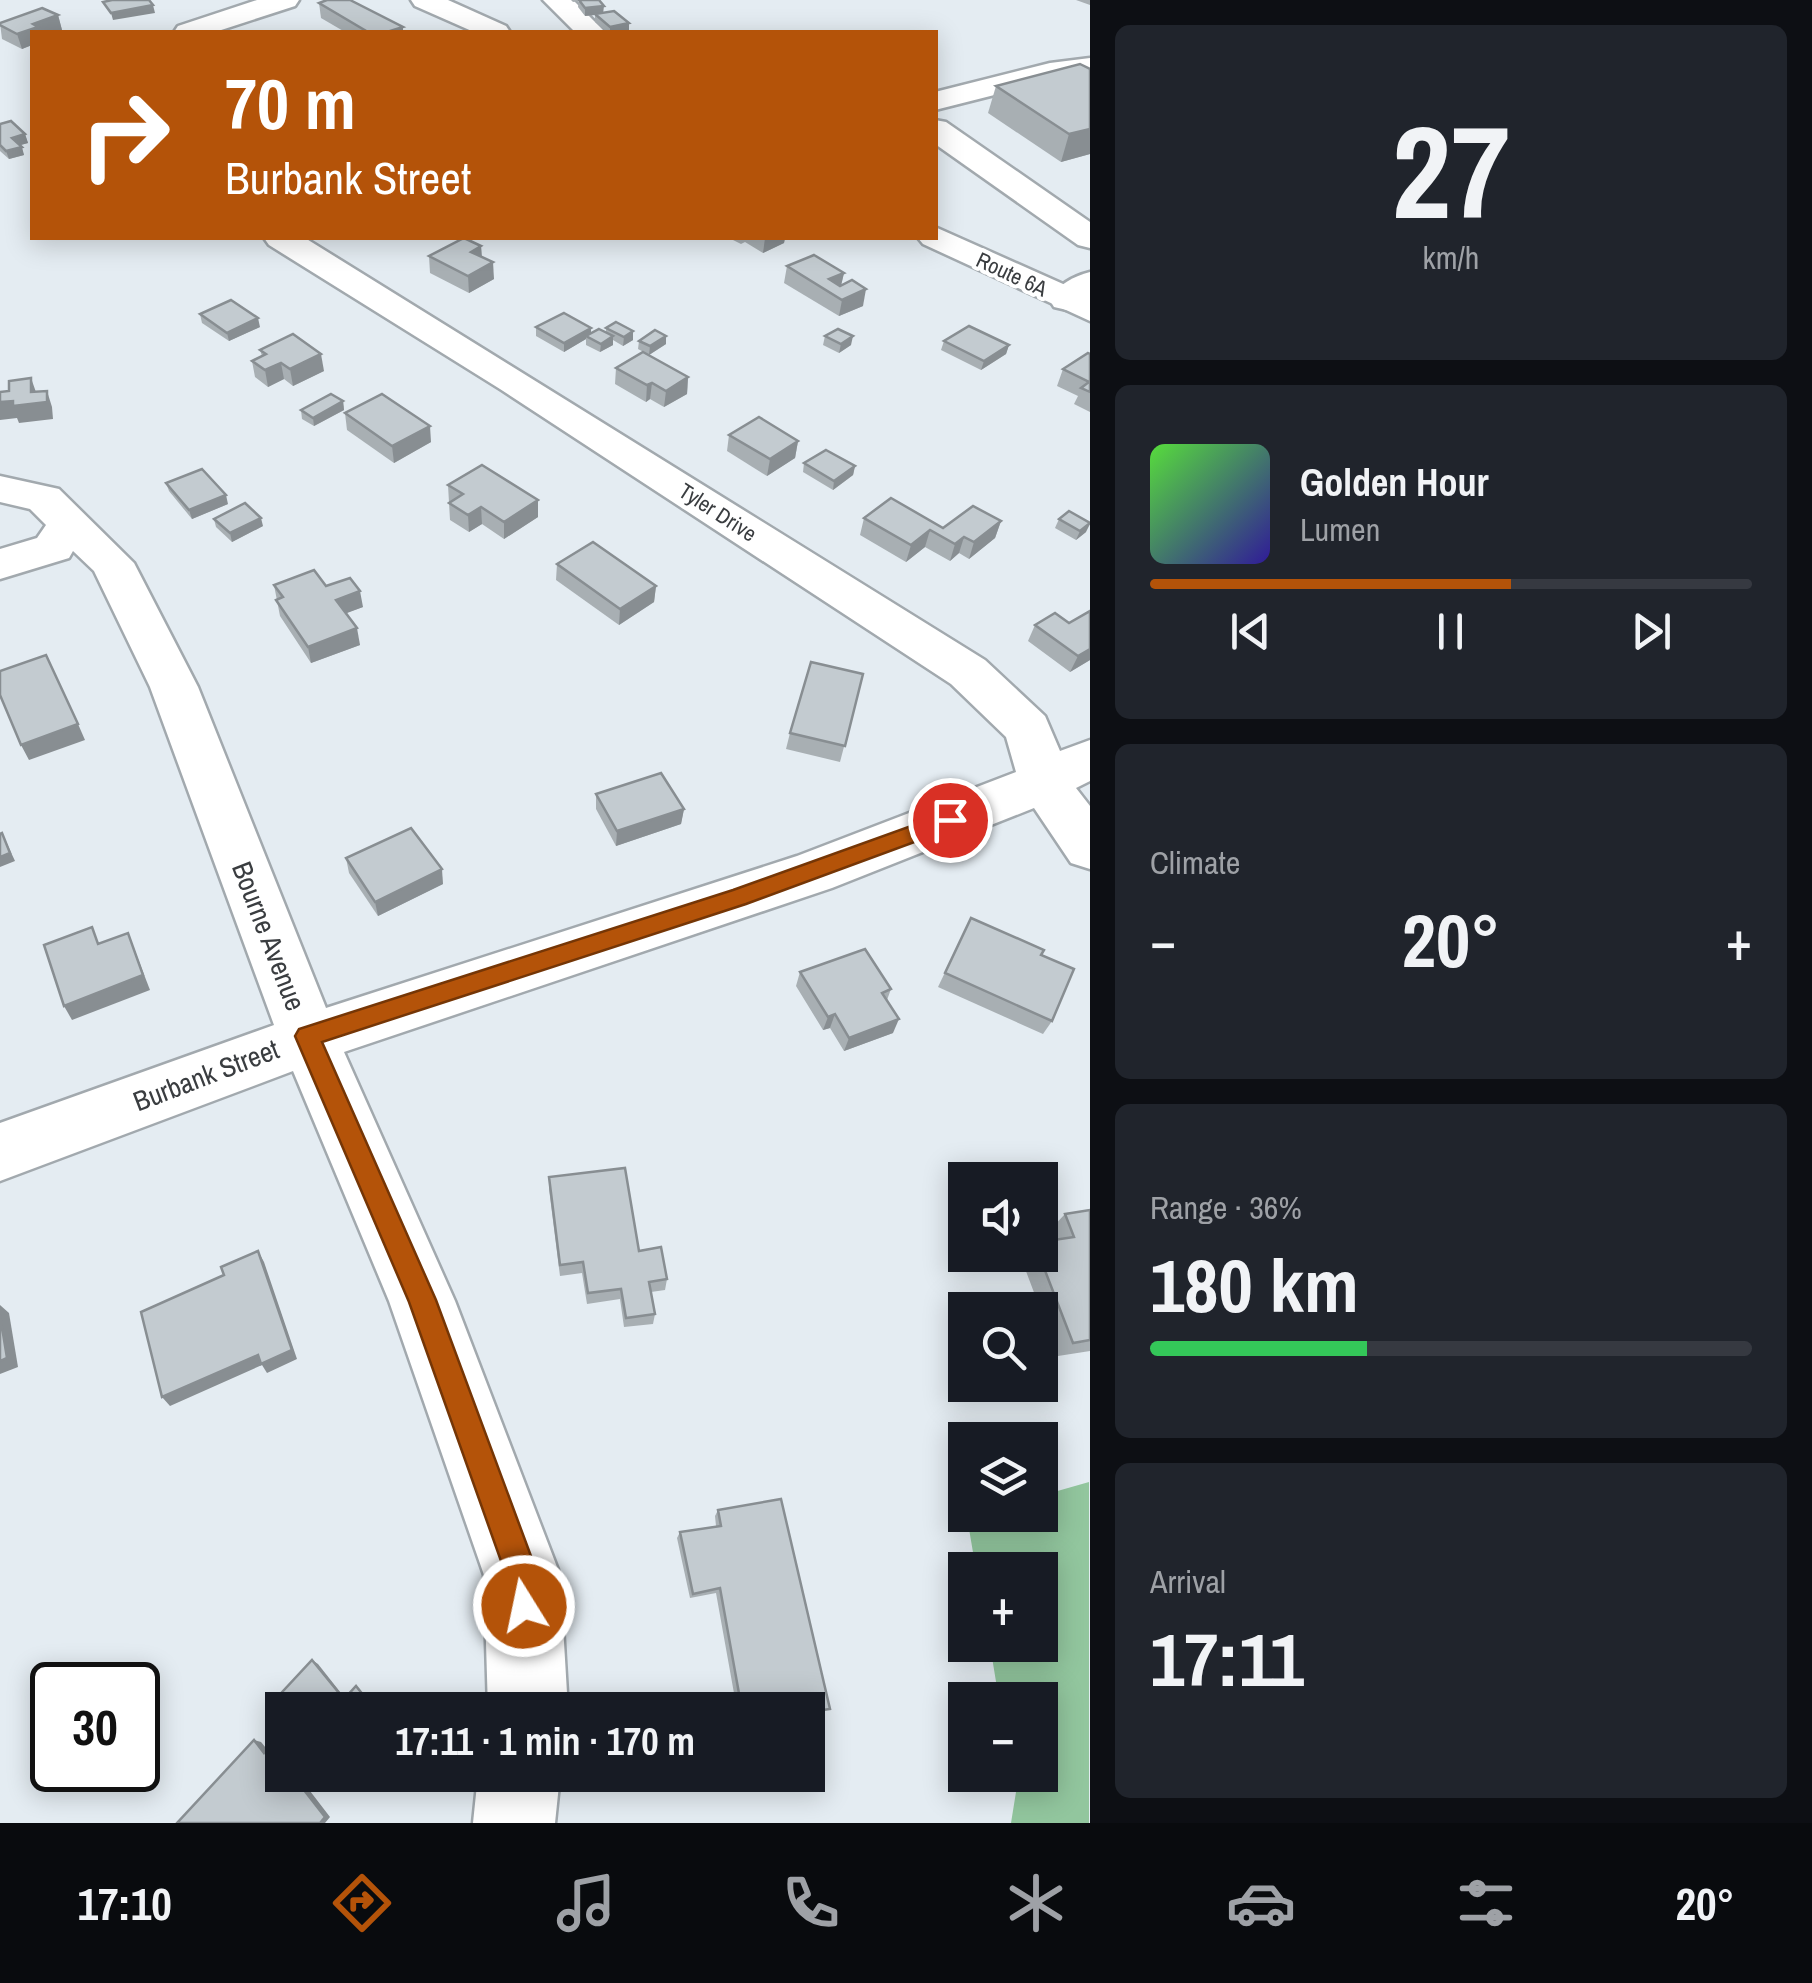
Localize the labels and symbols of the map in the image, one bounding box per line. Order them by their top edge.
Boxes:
street label: Route 6A [972,245,1053,304]
street label: Tyler Drive [673,476,763,548]
pin [908,778,993,863]
street label: Bourne Avenue [223,856,315,1016]
street label: Burbank Street [128,1030,284,1120]
position arrow [472,1554,576,1658]
speed limit sign: 30 [30,1662,160,1792]

